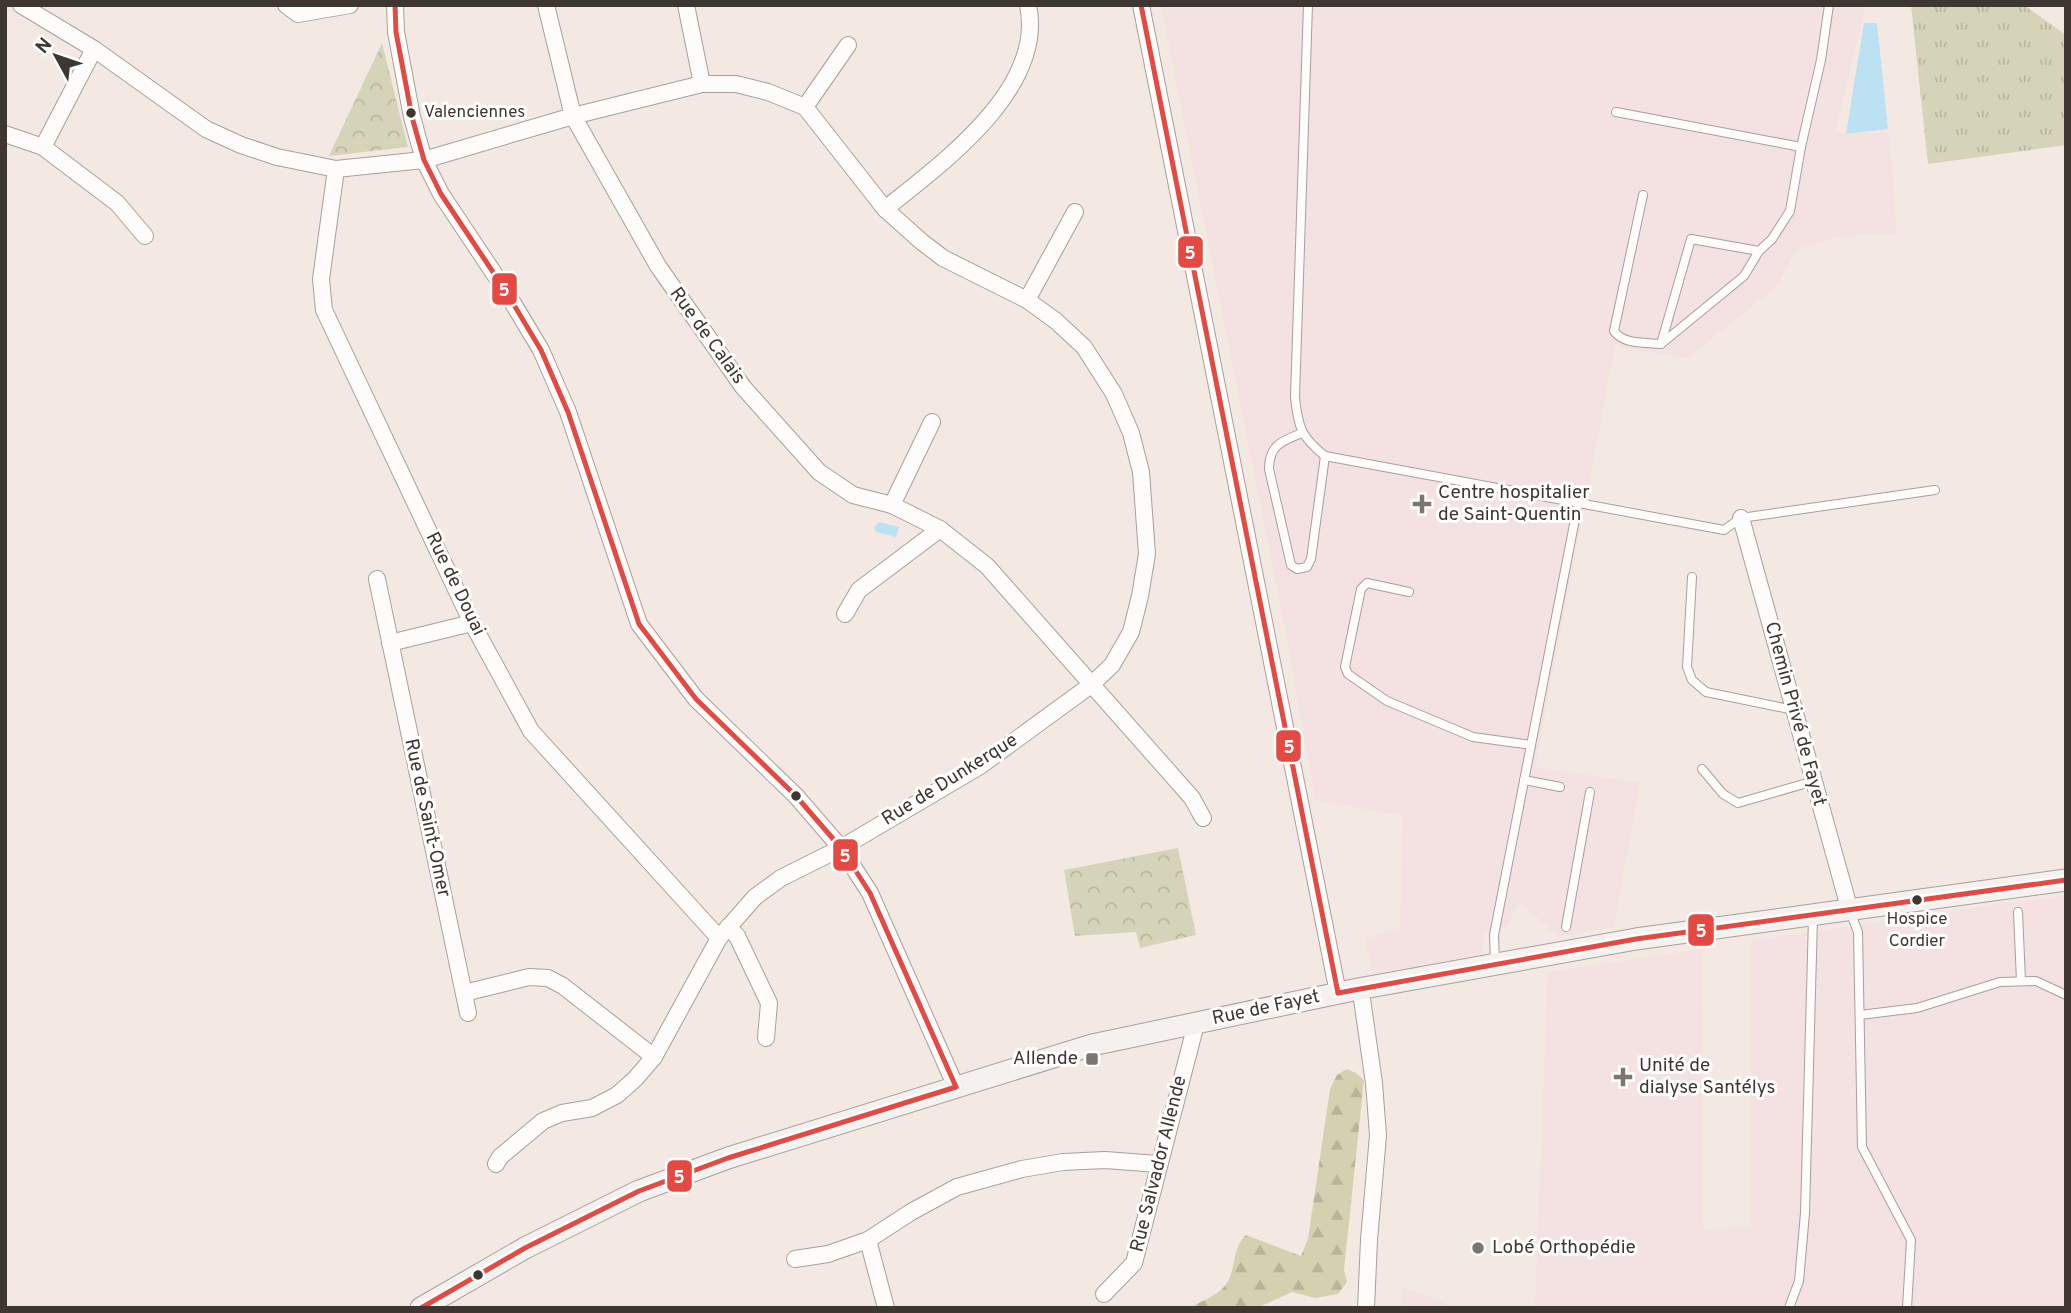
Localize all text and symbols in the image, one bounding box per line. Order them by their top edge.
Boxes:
north arrow [21,21,91,91]
text: N [31,33,58,59]
place label: Valenciennes [424,102,525,124]
marker: Valenciennes [404,106,418,120]
line badge: 5 [1177,235,1204,269]
text: 5 [1184,242,1196,266]
line badge: 5 [491,272,518,306]
text: 5 [498,279,510,303]
street label: Rue de Calais [664,283,750,389]
place label: Centre hospitalier de Saint-Quentin [1438,481,1590,527]
marker: Centre hospitalier de Saint-Quentin [1412,494,1432,514]
street label: Rue de Douai [420,528,490,640]
street label: Chemin Privé de Fayet [1759,619,1831,809]
street label: Rue de Dunkerque [878,729,1022,831]
line badge: 5 [1275,729,1302,763]
street label: Rue de Saint-Omer [398,736,456,900]
text: 5 [1283,736,1295,760]
unlabelled marker [789,789,803,803]
line badge: 5 [832,838,859,872]
text: 5 [839,845,851,869]
marker: Hospice Cordier [1910,893,1924,907]
place label: Hospice Cordier [1887,909,1947,953]
line badge: 5 [1687,913,1715,947]
text: 5 [1695,920,1707,944]
street label: Rue de Fayet [1210,985,1322,1031]
place label: Allende [1013,1047,1078,1071]
marker: Allende [1084,1051,1100,1067]
place label: Unité de dialyse Santélys [1639,1054,1775,1100]
marker: Unité de dialyse Santélys [1613,1067,1633,1087]
street label: Rue Salvador Allende [1125,1073,1193,1255]
line badge: 5 [666,1159,693,1193]
text: 5 [673,1166,685,1190]
place label: Lobé Orthopédie [1492,1236,1636,1260]
marker: Lobé Orthopédie [1470,1240,1486,1256]
unlabelled marker [471,1268,485,1282]

